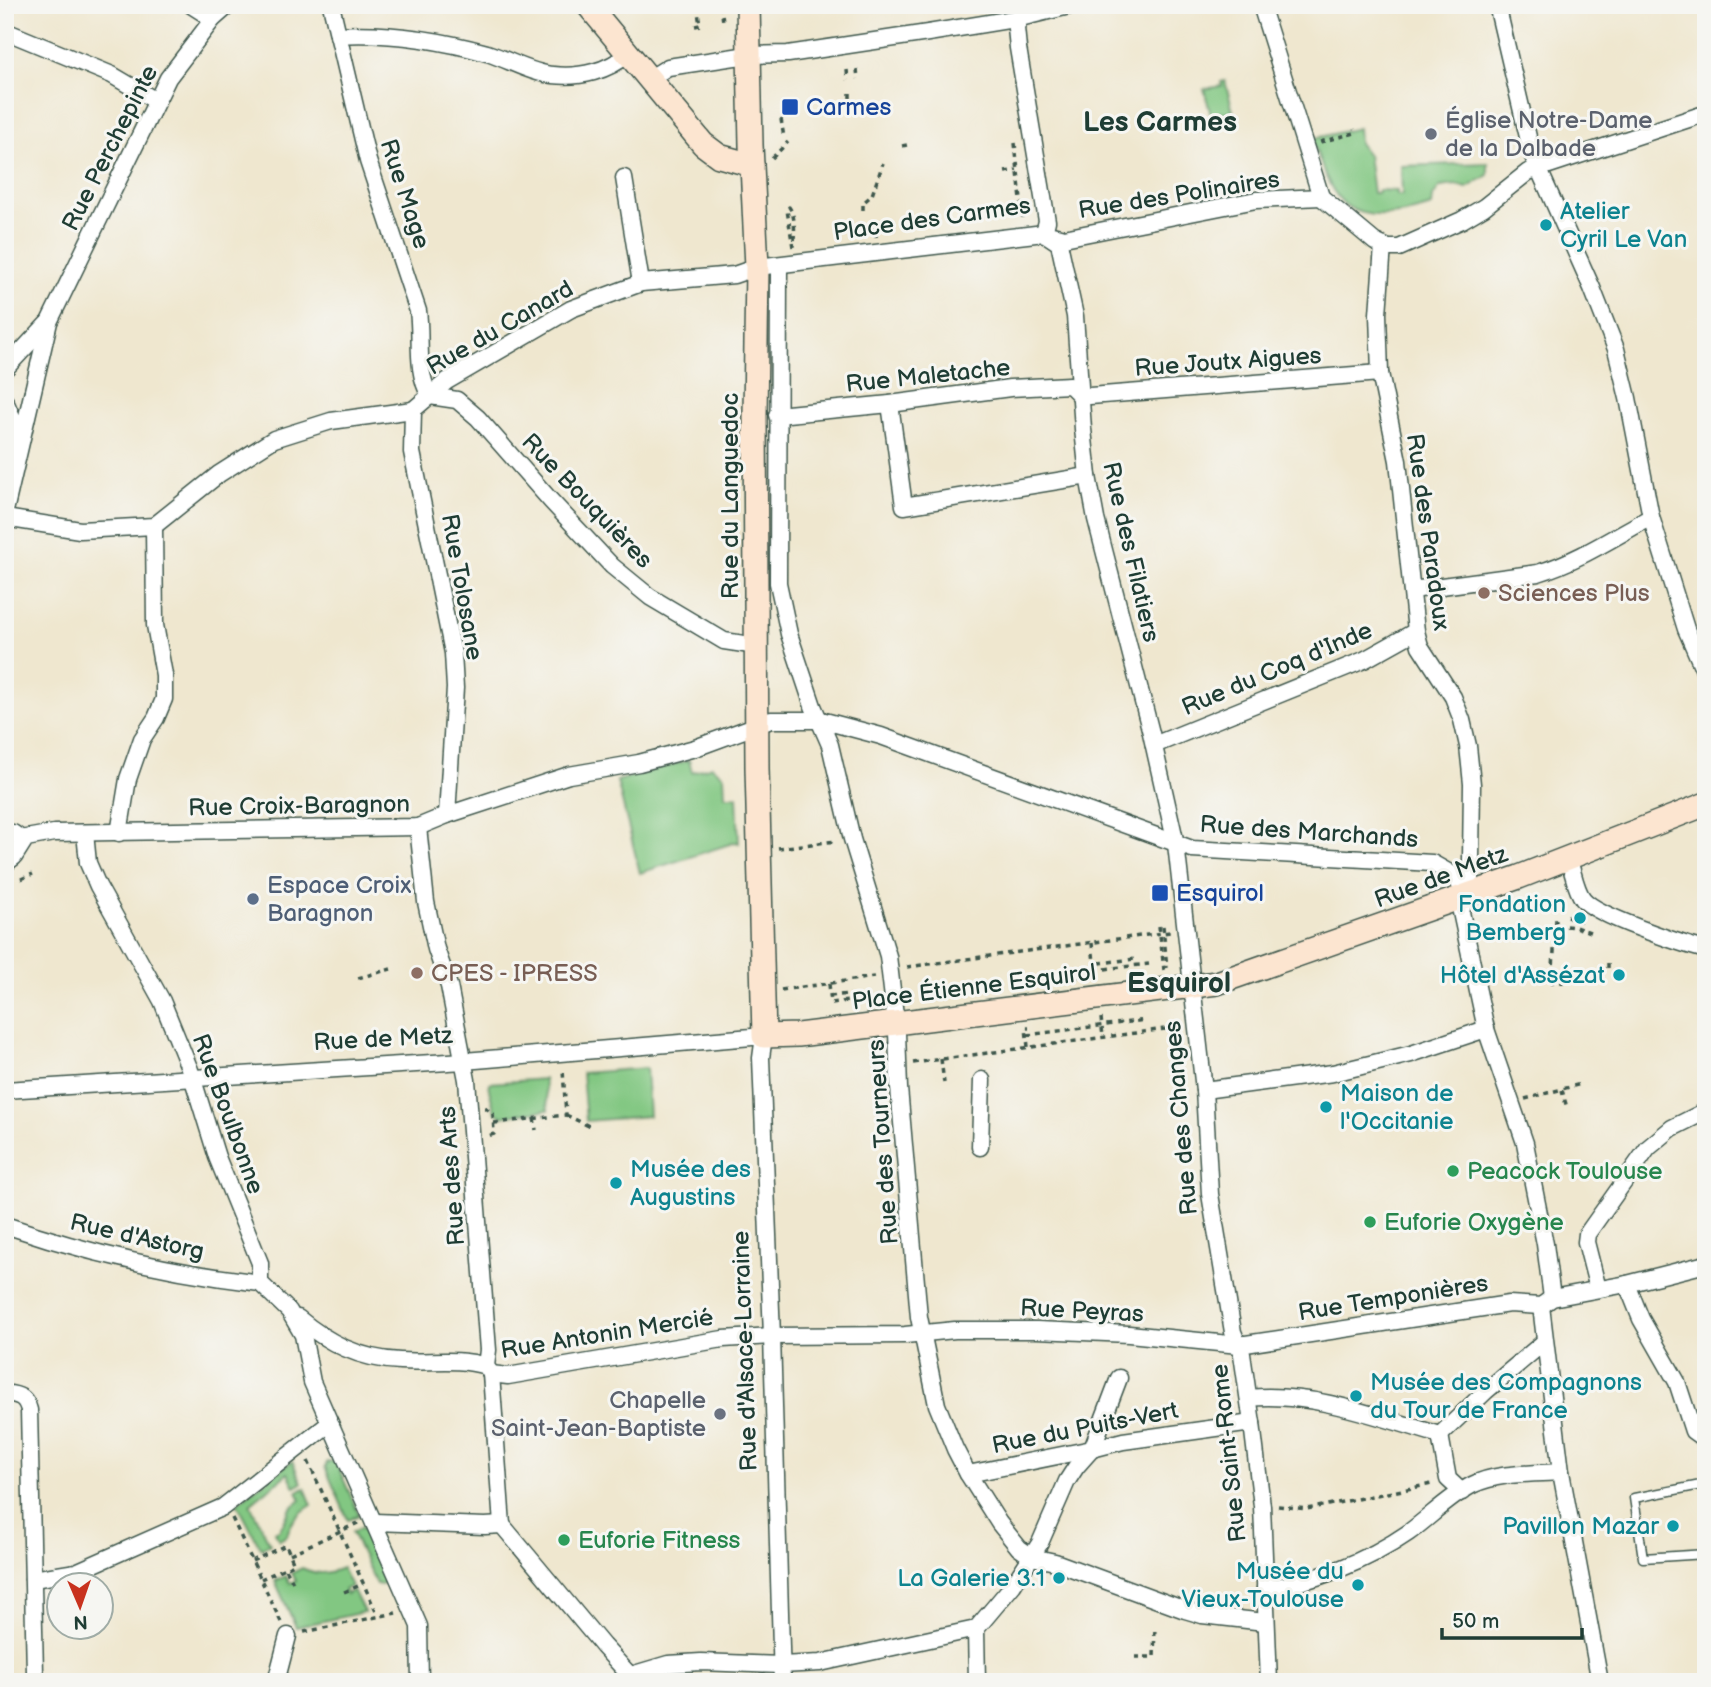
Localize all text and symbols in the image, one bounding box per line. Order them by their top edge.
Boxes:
street label: Rue Perchepinte [56,60,164,236]
place label: Carmes [806,93,891,122]
marker: Carmes [780,97,800,117]
place label: Église Notre-Dame de la Dalbade [1445,105,1652,163]
district label: Les Carmes [1083,106,1237,139]
marker: Église Notre-Dame de la Dalbade [1423,126,1439,142]
street label: Rue Mage [374,136,436,252]
street label: Rue des Polinaires [1076,165,1282,225]
street label: Place des Carmes [831,191,1033,247]
place label: Atelier Cyril Le Van [1560,197,1687,254]
marker: Atelier Cyril Le Van [1538,217,1554,233]
street label: Rue du Canard [422,274,578,382]
street label: Rue Joutx Aigues [1134,341,1323,383]
street label: Rue Maletache [844,353,1012,399]
street label: Rue du Languedoc [716,393,745,599]
street label: Rue Bouquières [515,428,659,574]
street label: Rue des Paradoux [1400,432,1456,632]
street label: Rue des Filatiers [1096,459,1166,645]
street label: Rue Tolosane [435,512,489,662]
place label: Sciences Plus [1498,579,1650,608]
marker: Sciences Plus [1476,585,1492,601]
street label: Rue du Coq d'Inde [1177,616,1377,722]
street label: Rue Croix-Baragnon [188,790,410,822]
street label: Rue des Marchands [1199,810,1419,854]
street label: Rue de Metz [1371,839,1512,914]
place label: Espace Croix Baragnon [267,871,411,928]
place label: Esquirol [1176,879,1264,908]
marker: Esquirol [1150,883,1170,903]
place label: Fondation Bemberg [1458,890,1566,947]
marker: Espace Croix Baragnon [245,891,261,907]
marker: Fondation Bemberg [1572,910,1588,926]
street label: Place Étienne Esquirol [850,957,1098,1016]
place label: CPES - IPRESS [431,959,598,988]
place label: Hôtel d'Assézat [1440,961,1606,990]
marker: CPES - IPRESS [409,965,425,981]
district label: Esquirol [1127,967,1231,1000]
marker: Hôtel d'Assézat [1611,967,1627,983]
street label: Rue des Changes [1158,1020,1204,1216]
street label: Rue de Metz [313,1021,454,1057]
street label: Rue Boulbonne [186,1030,270,1198]
street label: Rue des Tourneurs [861,1038,905,1246]
place label: Maison de l'Occitanie [1340,1079,1453,1136]
marker: Maison de l'Occitanie [1318,1099,1334,1115]
street label: Rue des Arts [433,1105,471,1247]
place label: Musée des Augustins [630,1155,751,1212]
place label: Peacock Toulouse [1467,1157,1662,1186]
marker: Peacock Toulouse [1445,1163,1461,1179]
marker: Musée des Augustins [608,1175,624,1191]
street label: Rue d'Astorg [67,1207,207,1267]
place label: Euforie Oxygène [1384,1208,1564,1237]
marker: Euforie Oxygène [1362,1214,1378,1230]
street label: Rue d'Alsace-Lorraine [726,1230,764,1472]
street label: Rue Temponières [1296,1269,1490,1327]
street label: Rue Peyras [1019,1293,1145,1329]
street label: Rue Antonin Mercié [499,1303,715,1365]
street label: Rue Saint-Rome [1205,1363,1253,1543]
place label: Musée des Compagnons du Tour de France [1370,1368,1642,1425]
place label: Chapelle Saint-Jean-Baptiste [491,1386,706,1443]
marker: Musée des Compagnons du Tour de France [1348,1388,1364,1404]
street label: Rue du Puits-Vert [990,1396,1181,1460]
marker: Chapelle Saint-Jean-Baptiste [712,1406,728,1422]
place label: Pavillon Mazar [1502,1512,1659,1541]
marker: Pavillon Mazar [1665,1518,1681,1534]
place label: Euforie Fitness [578,1526,741,1555]
marker: Euforie Fitness [556,1532,572,1548]
place label: Musée du Vieux-Toulouse [1181,1557,1344,1614]
place label: La Galerie 3.1 [897,1564,1045,1593]
marker: La Galerie 3.1 [1051,1570,1067,1586]
north arrow [46,1572,116,1642]
marker: Musée du Vieux-Toulouse [1350,1577,1366,1593]
scale bar [1442,1596,1582,1640]
text: 50 m [1452,1609,1499,1634]
text: N [73,1610,88,1633]

